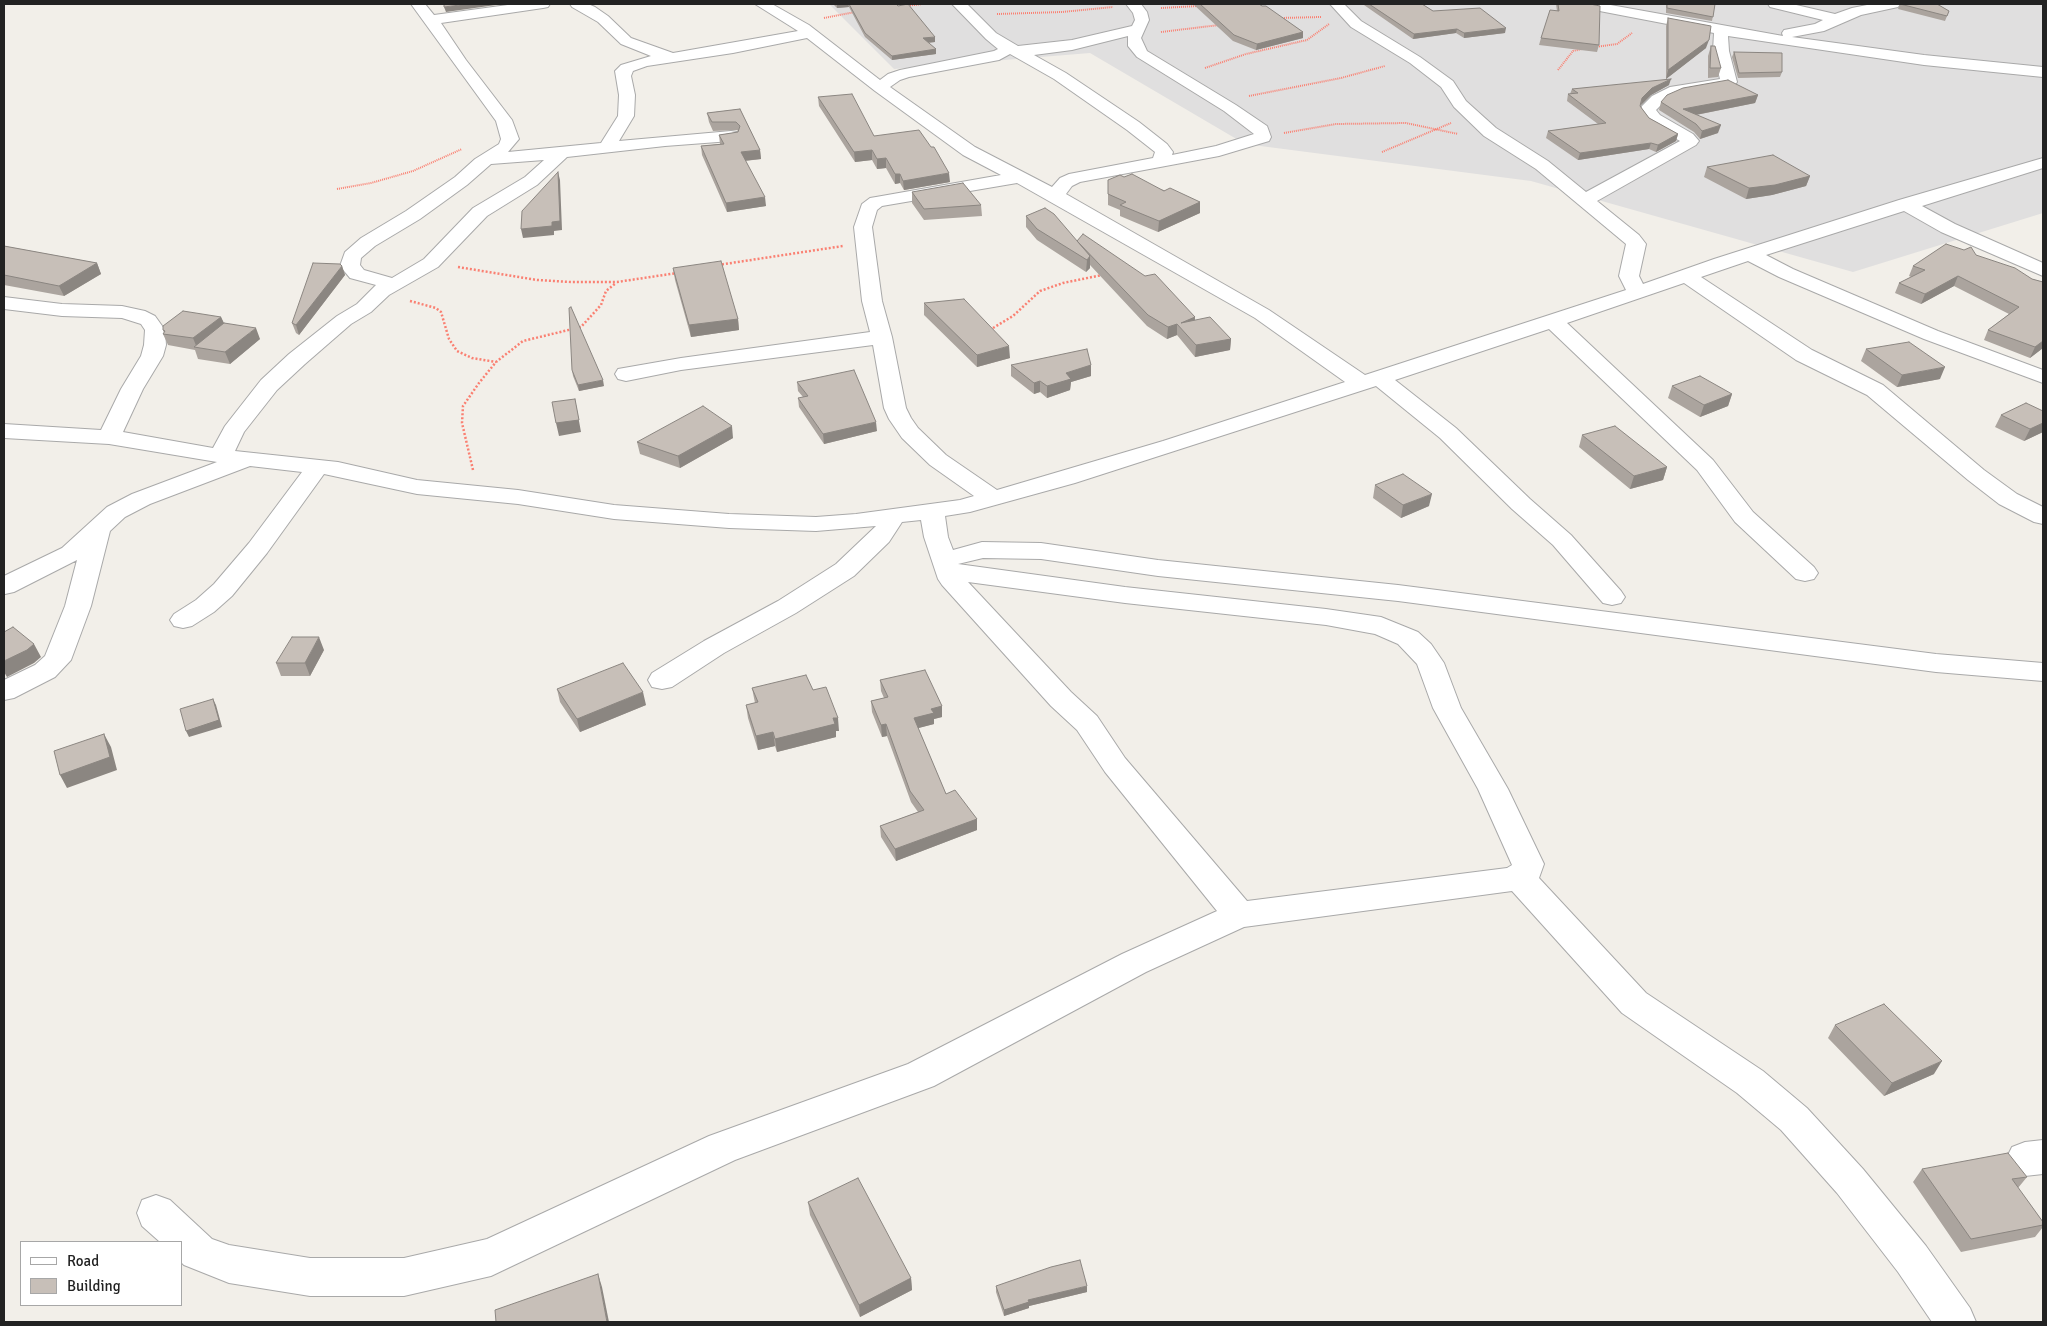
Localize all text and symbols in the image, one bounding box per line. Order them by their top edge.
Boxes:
legend [20,1241,182,1306]
text: Road [67,1252,99,1270]
text: Building [67,1277,121,1295]

